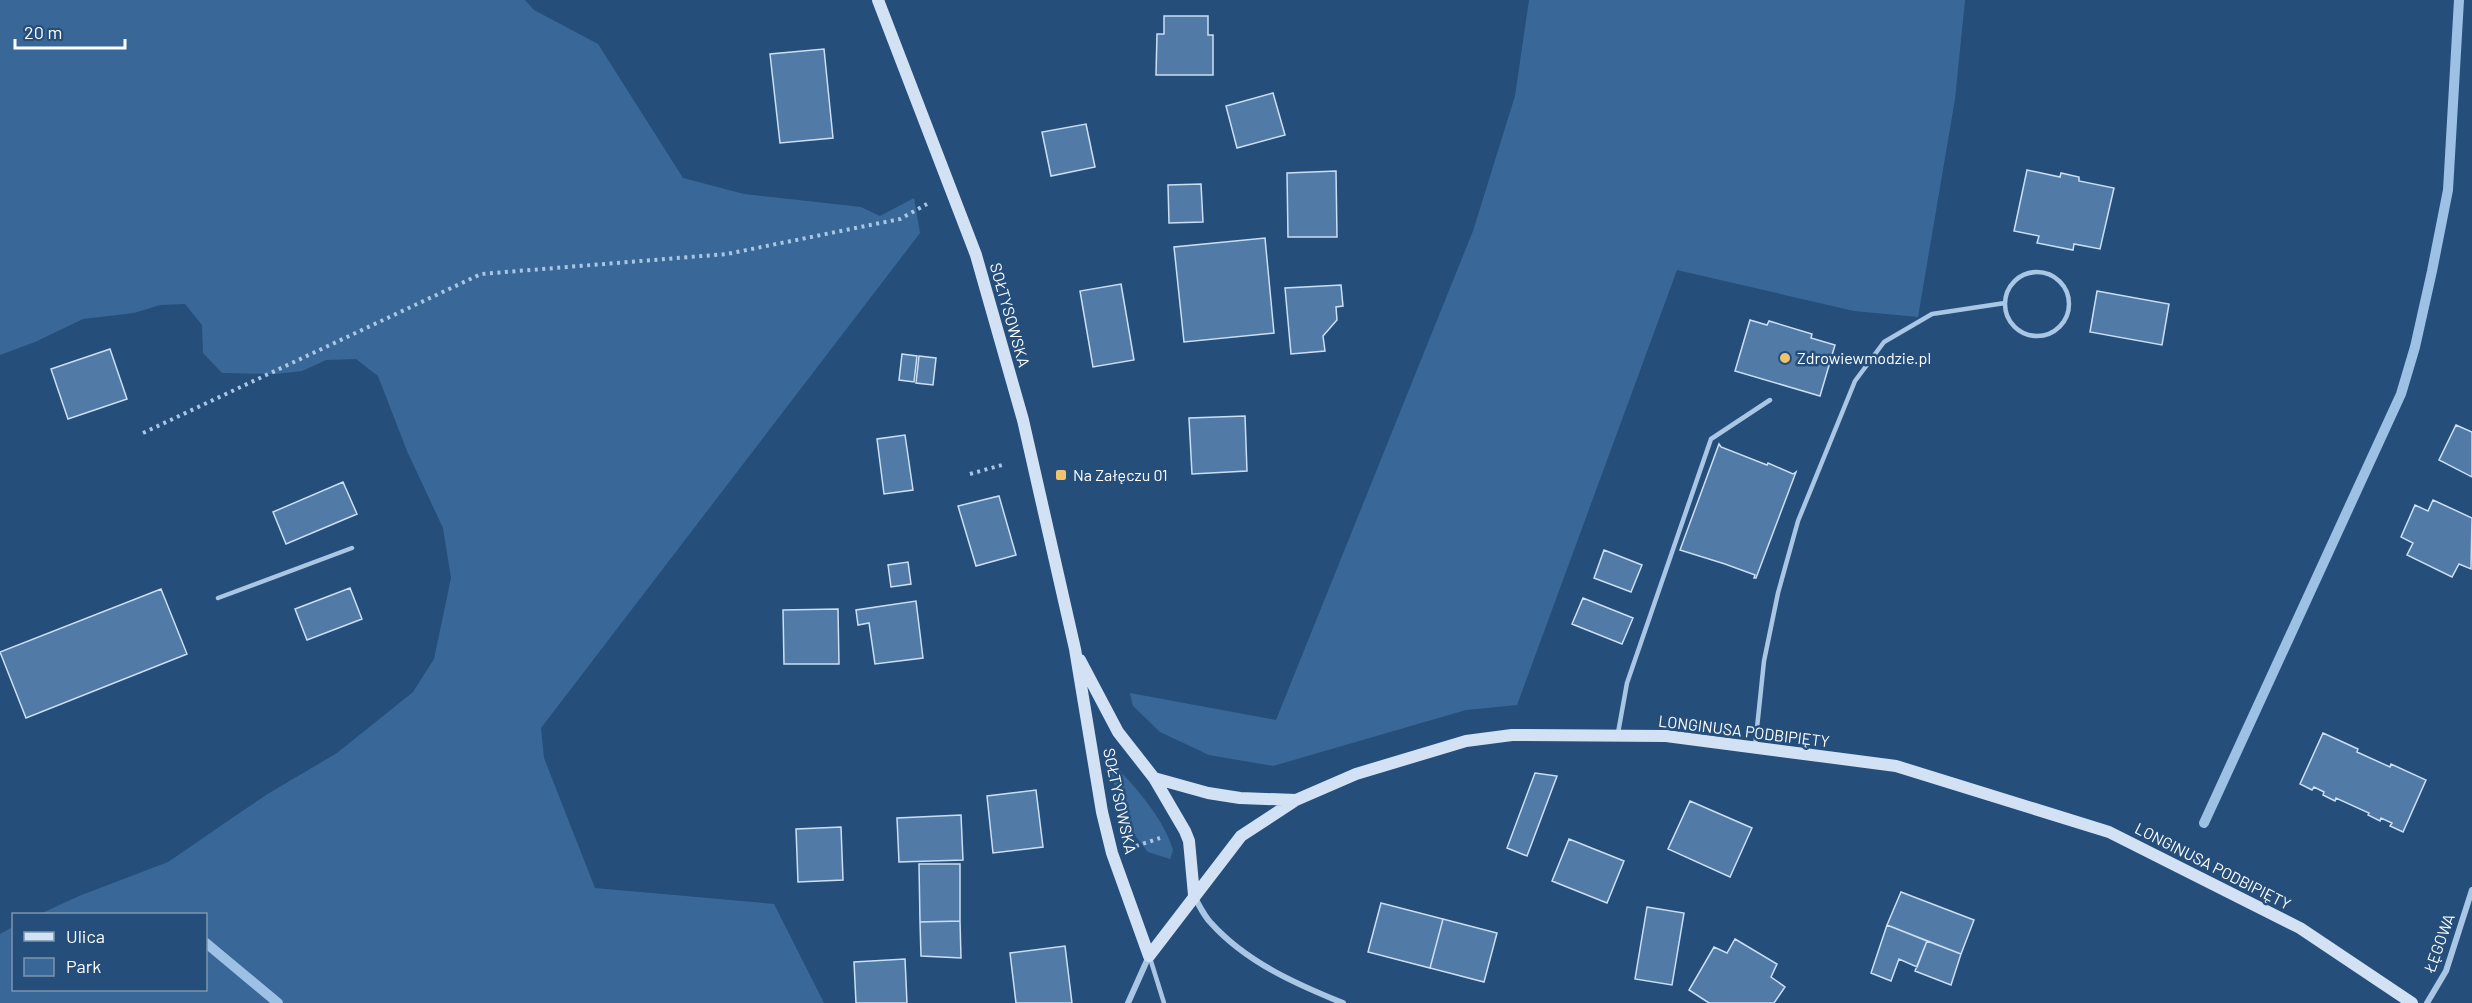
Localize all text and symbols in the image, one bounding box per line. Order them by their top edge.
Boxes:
scale bar [15,12,124,50]
text: 20 m [24,21,62,43]
street label: SOŁTYSOWSKA [986,260,1035,370]
place label: Zdrowiewmodzie.pl [1797,348,1931,367]
marker: Zdrowiewmodzie.pl [1778,351,1792,365]
place label: Na Załęczu 01 [1073,465,1168,484]
marker: Na Załęczu 01 [1054,468,1068,482]
street label: LONGINUSA PODBIPIĘTY [1657,711,1831,750]
street label: SOŁTYSOWSKA [1100,746,1141,856]
street label: LONGINUSA PODBIPIĘTY [2132,818,2294,913]
street label: ŁĘGOWA [2419,911,2458,976]
legend [12,913,207,991]
text: Ulica [66,925,105,947]
text: Park [66,955,101,977]

